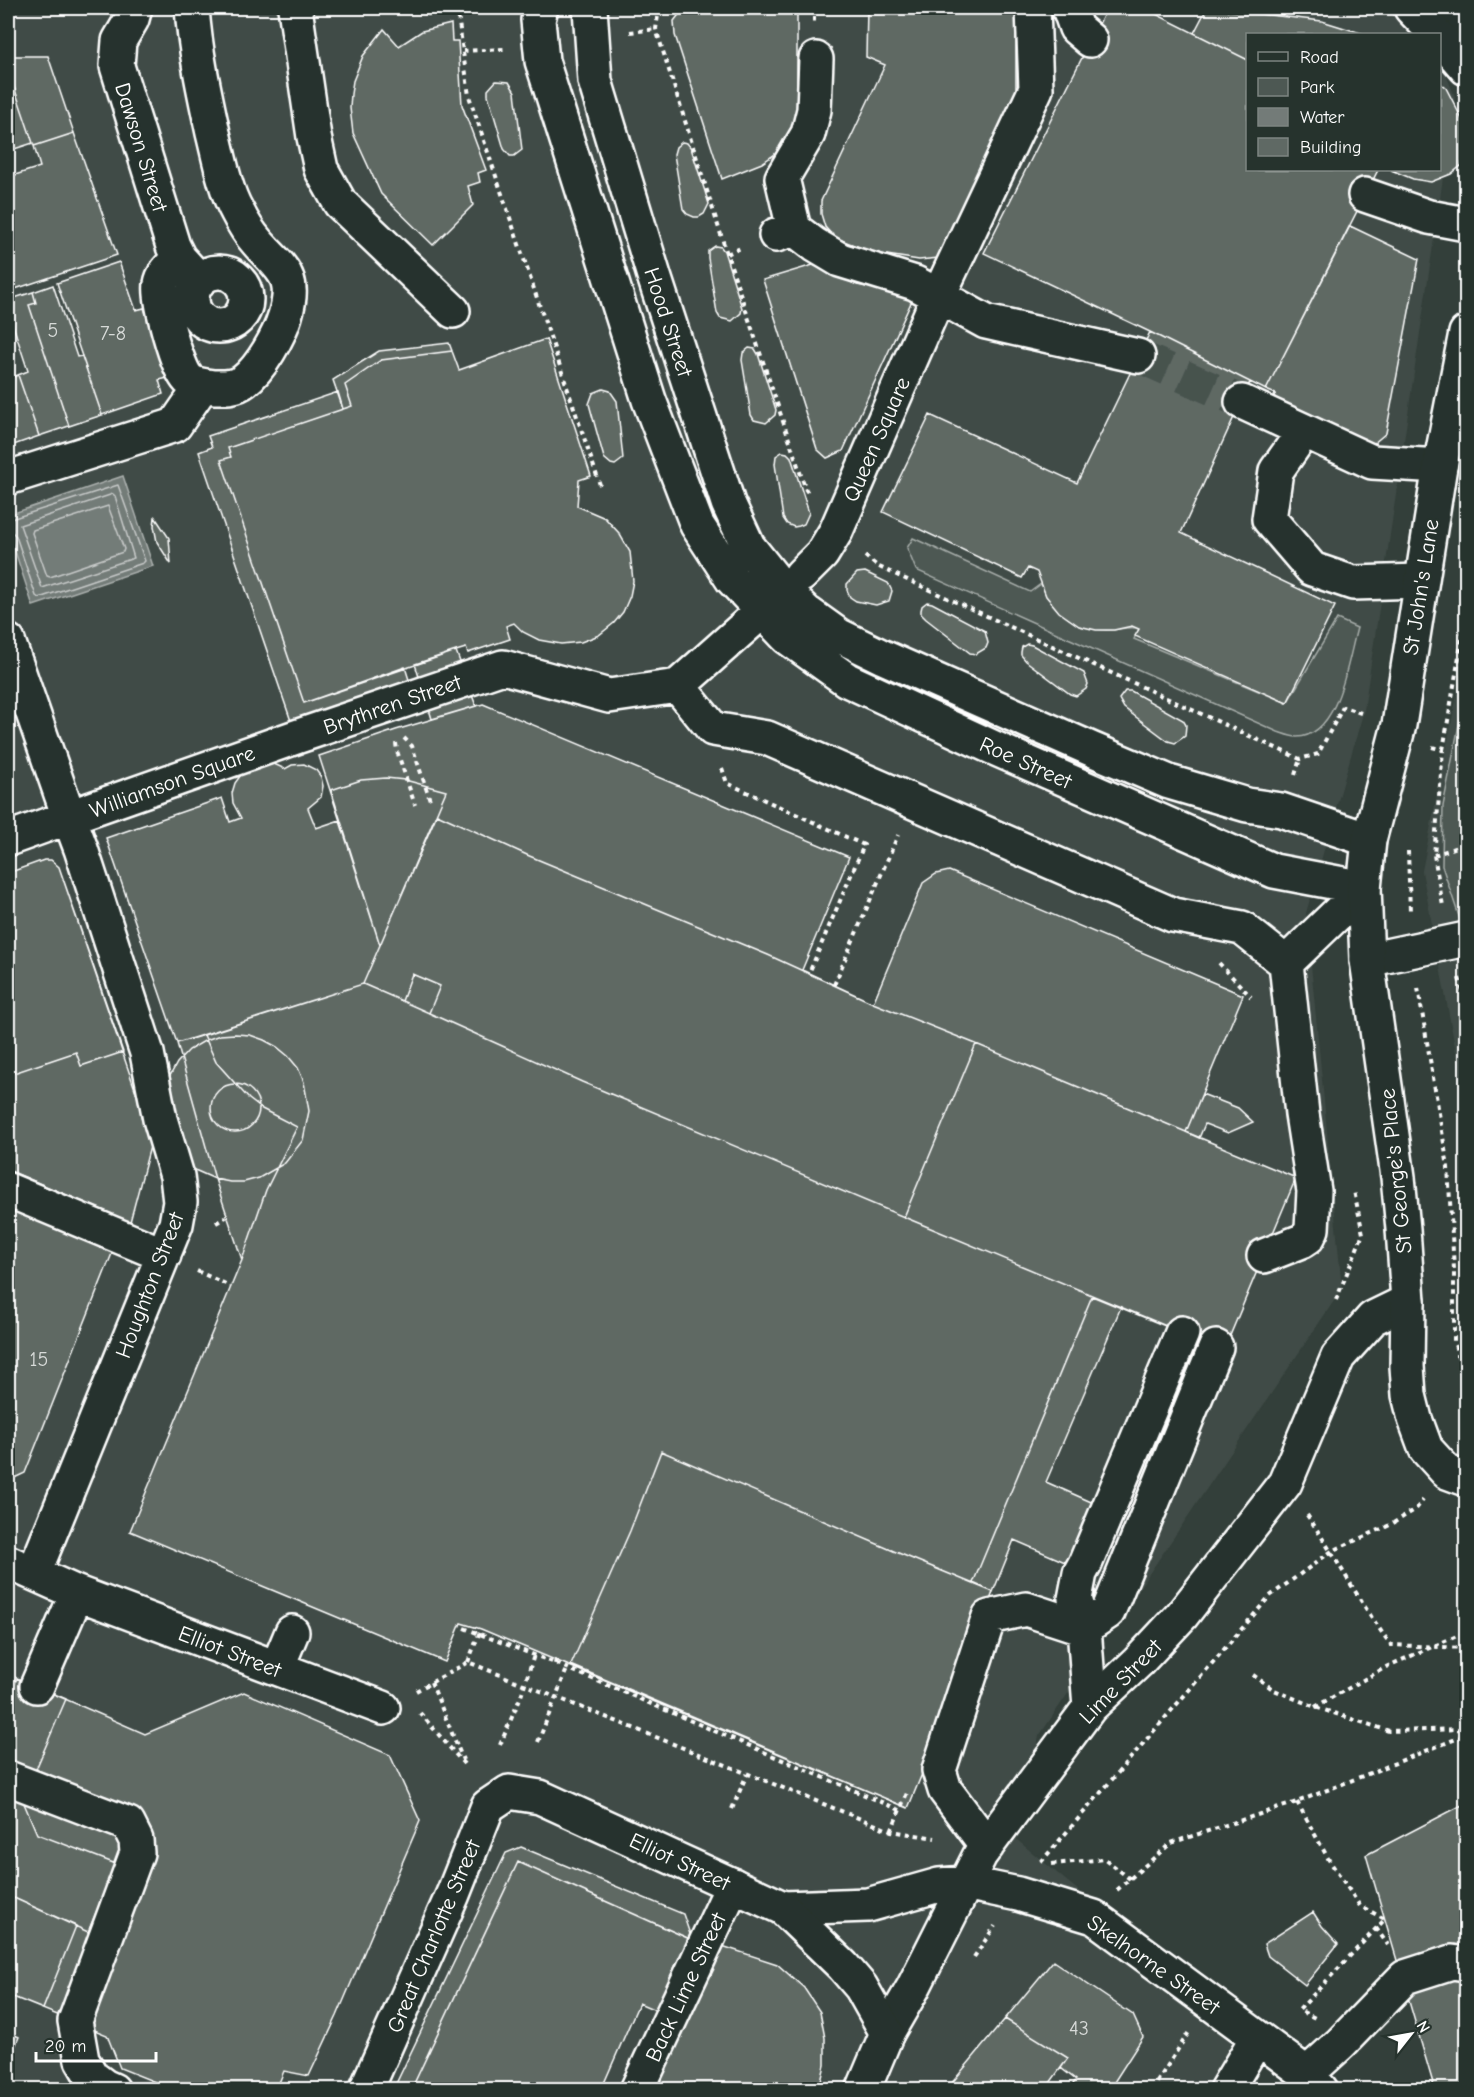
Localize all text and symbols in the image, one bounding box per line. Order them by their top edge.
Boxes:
legend [1246,33,1441,171]
text: Road [1300,47,1339,68]
text: Park [1300,77,1335,98]
street label: Dawson Street [109,80,173,216]
text: Water [1300,107,1345,128]
text: Building [1300,137,1362,158]
street label: Hood Street [638,264,698,381]
house number: 5 [48,319,58,342]
house number: 7-8 [100,322,126,345]
street label: Queen Square [838,373,916,506]
street label: St John's Lane [1397,517,1445,657]
street label: Brythren Street [320,669,465,741]
street label: Roe Street [976,731,1076,795]
street label: Williamson Square [86,740,259,824]
street label: St George's Place [1374,1087,1418,1255]
street label: Houghton Street [110,1208,190,1362]
house number: 15 [30,1348,48,1371]
street label: Elliot Street [175,1620,285,1684]
street label: Lime Street [1074,1633,1168,1729]
street label: Elliot Street [625,1827,735,1897]
street label: Great Charlotte Street [381,1835,487,2037]
street label: Back Lime Street [640,1908,732,2066]
street label: Skelhorne Street [1082,1909,1225,2021]
north arrow [1381,2004,1441,2064]
house number: 43 [1069,2017,1089,2040]
text: N [1413,2018,1433,2036]
scale bar [36,2025,156,2063]
text: 20 m [45,2036,86,2057]

